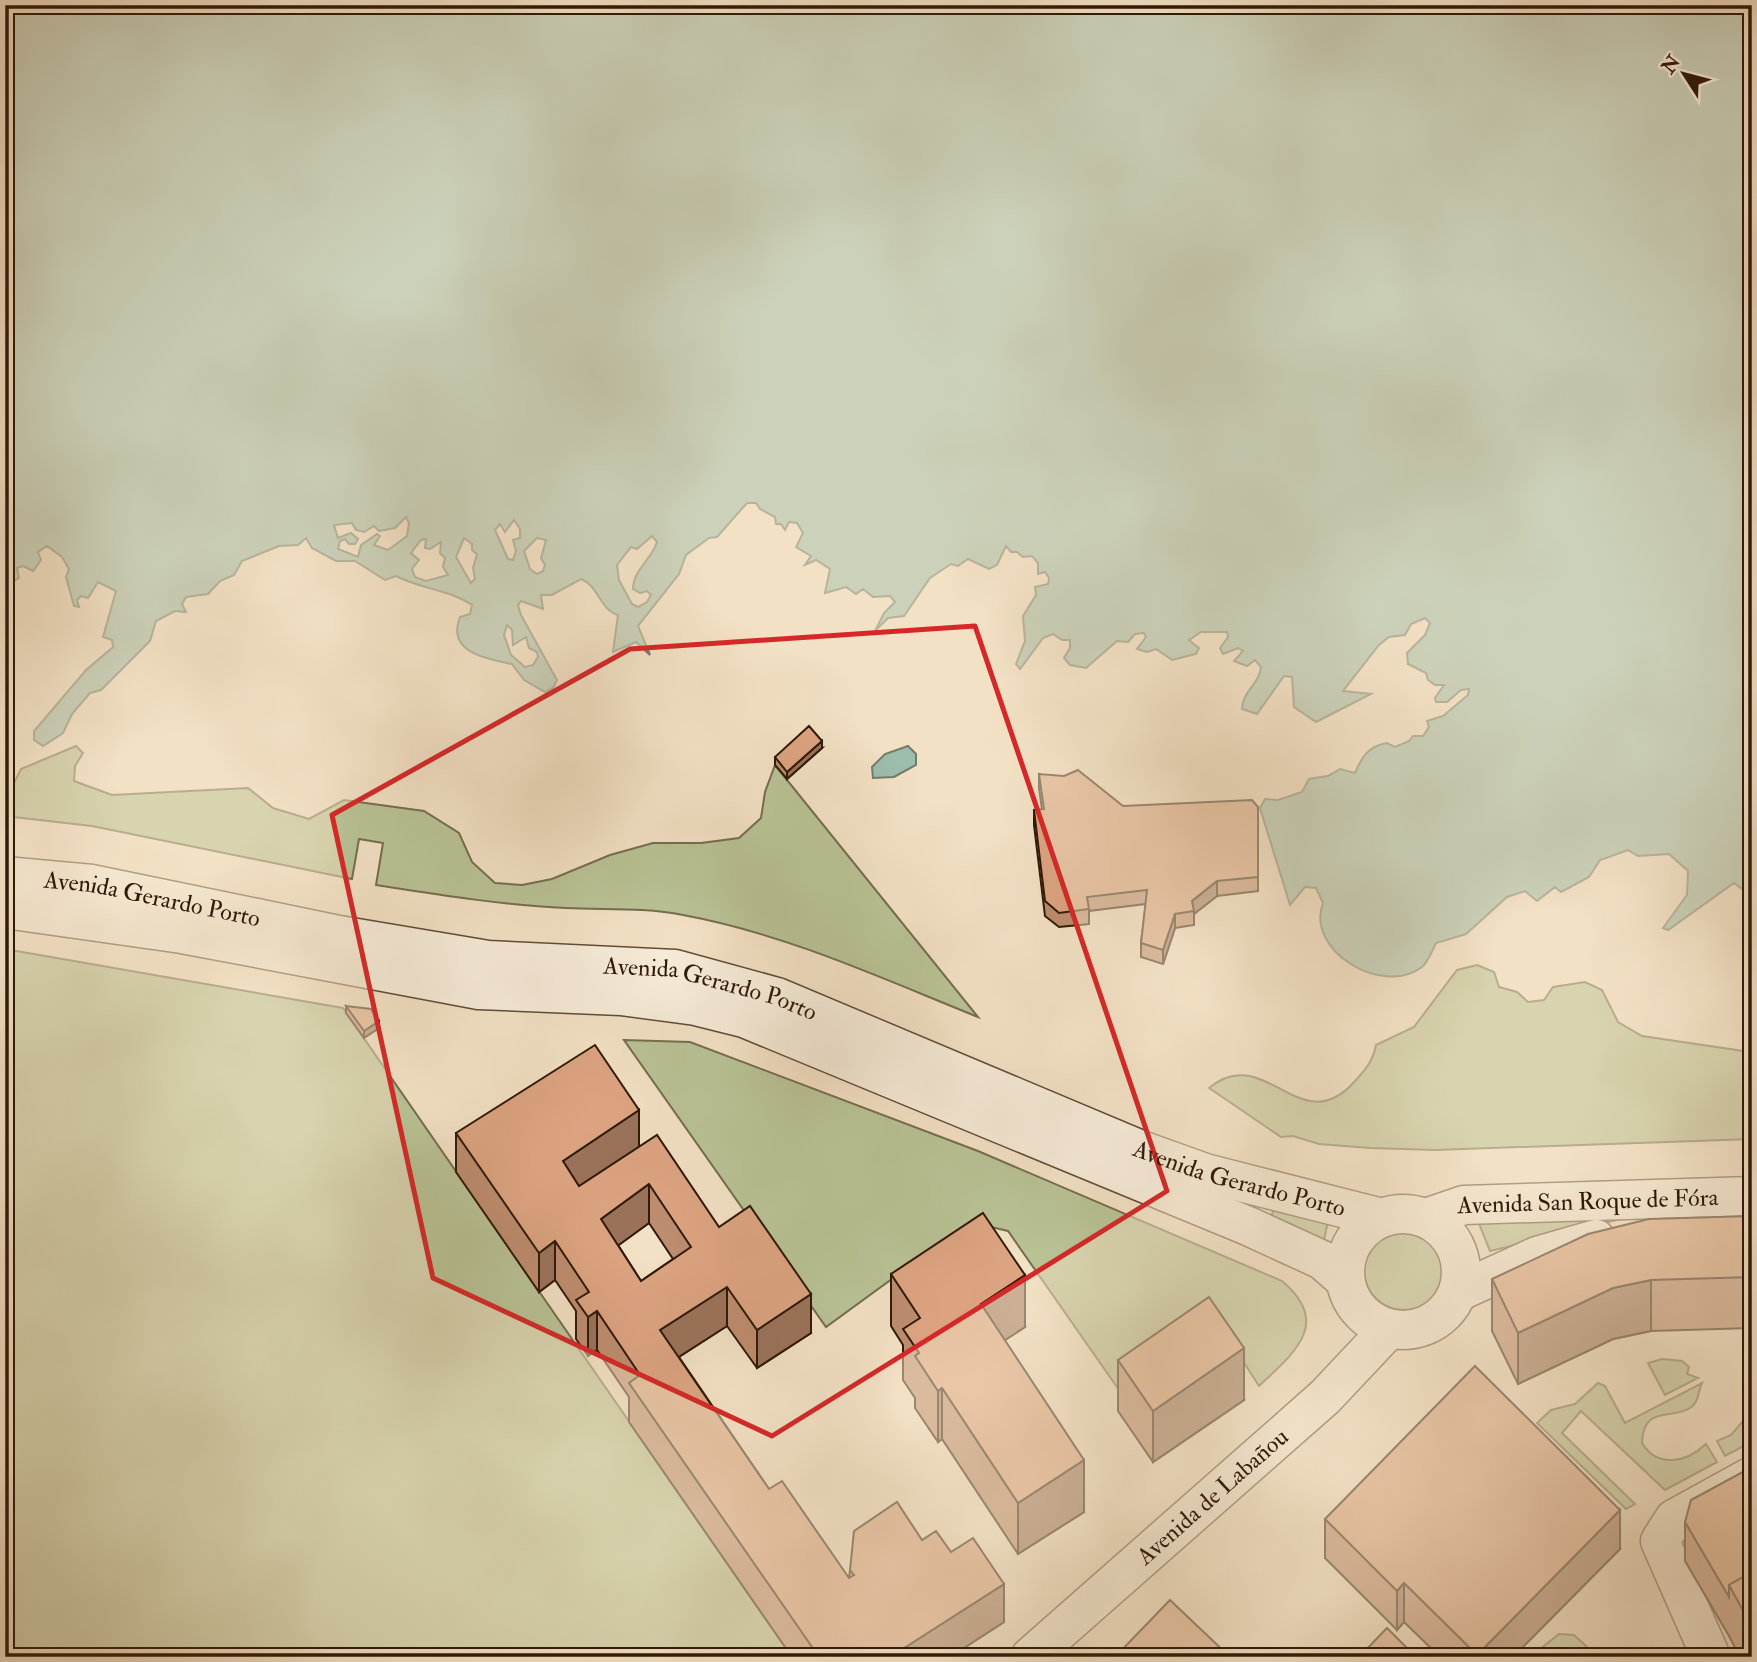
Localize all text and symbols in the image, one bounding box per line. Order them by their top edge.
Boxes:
north arrow [1648,38,1718,108]
text: N [1656,50,1686,79]
street label: Avenida Gerardo Porto [42,864,263,934]
street label: Avenida Gerardo Porto [602,950,822,1028]
street label: Avenida Gerardo Porto [1128,1133,1349,1224]
street label: Avenida San Roque de Fóra [1456,1182,1720,1221]
street label: Avenida de Labañou [1129,1421,1295,1572]

